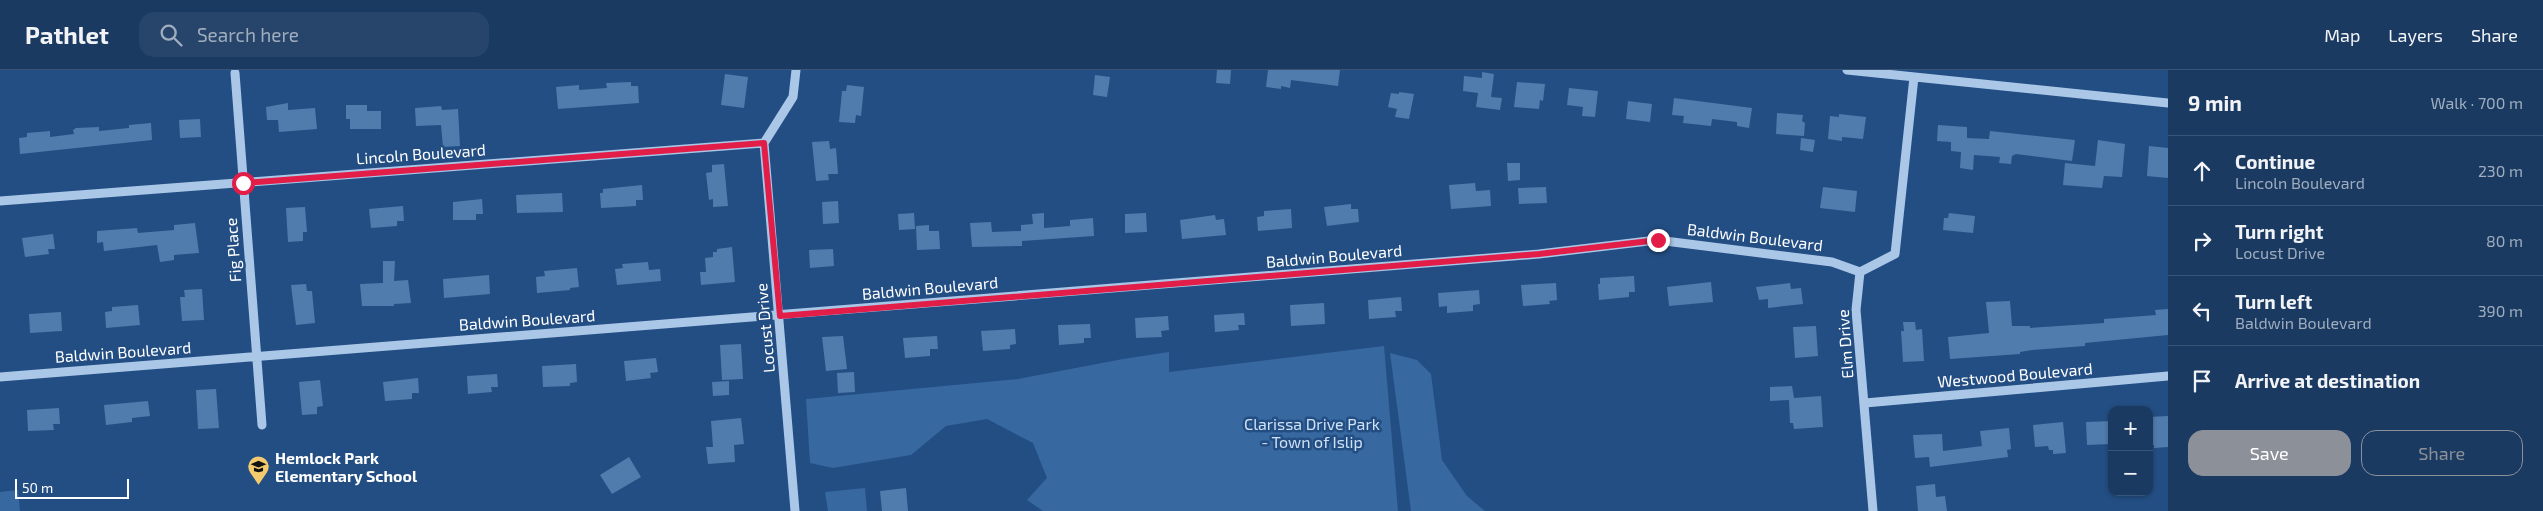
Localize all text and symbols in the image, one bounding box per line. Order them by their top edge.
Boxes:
search box [139,12,489,57]
text: Pathlet [25,20,109,49]
icon: search [157,21,185,49]
text: Search here [197,23,299,46]
text: Map [2324,24,2360,46]
text: Layers [2388,24,2443,46]
text: Share [2471,24,2518,46]
text: 9 min [2188,90,2242,115]
text: Walk · 700 m [2431,93,2523,112]
street label: Lincoln Boulevard [355,139,486,168]
text: Continue [2235,150,2315,173]
icon: ahead [2188,157,2216,185]
text: 230 m [2478,161,2523,180]
route start [232,172,255,195]
text: Lincoln Boulevard [2235,173,2365,192]
street label: Fig Place [221,217,244,283]
street label: Baldwin Boulevard [1686,219,1824,254]
text: Turn right [2235,220,2323,243]
icon: right [2188,227,2216,255]
route end [1647,229,1670,252]
text: 80 m [2486,231,2523,250]
street label: Baldwin Boulevard [1265,240,1403,271]
text: Locust Drive [2235,243,2325,262]
street label: Baldwin Boulevard [861,272,999,303]
street label: Locust Drive [751,282,778,374]
text: Turn left [2235,290,2312,313]
icon: left [2188,297,2216,325]
text: 390 m [2478,301,2523,320]
street label: Baldwin Boulevard [458,305,596,334]
street label: Elm Drive [1833,309,1856,379]
text: Baldwin Boulevard [2235,313,2372,332]
street label: Baldwin Boulevard [54,337,192,366]
street label: Westwood Boulevard [1937,358,2093,391]
icon: arrive [2188,367,2216,395]
text: Arrive at destination [2235,369,2420,392]
map controls [2108,406,2153,496]
button: + [2108,406,2153,451]
park label: Clarissa Drive Park - Town of Islip [1244,414,1380,451]
button: Save [2188,430,2351,476]
button: Share [2361,430,2523,476]
place label: Hemlock Park Elementary School [275,448,418,486]
button: − [2108,451,2153,496]
school or university icon: Hemlock Park Elementary School [247,455,271,486]
scale bar [15,476,129,499]
text: 50 m [22,479,53,496]

